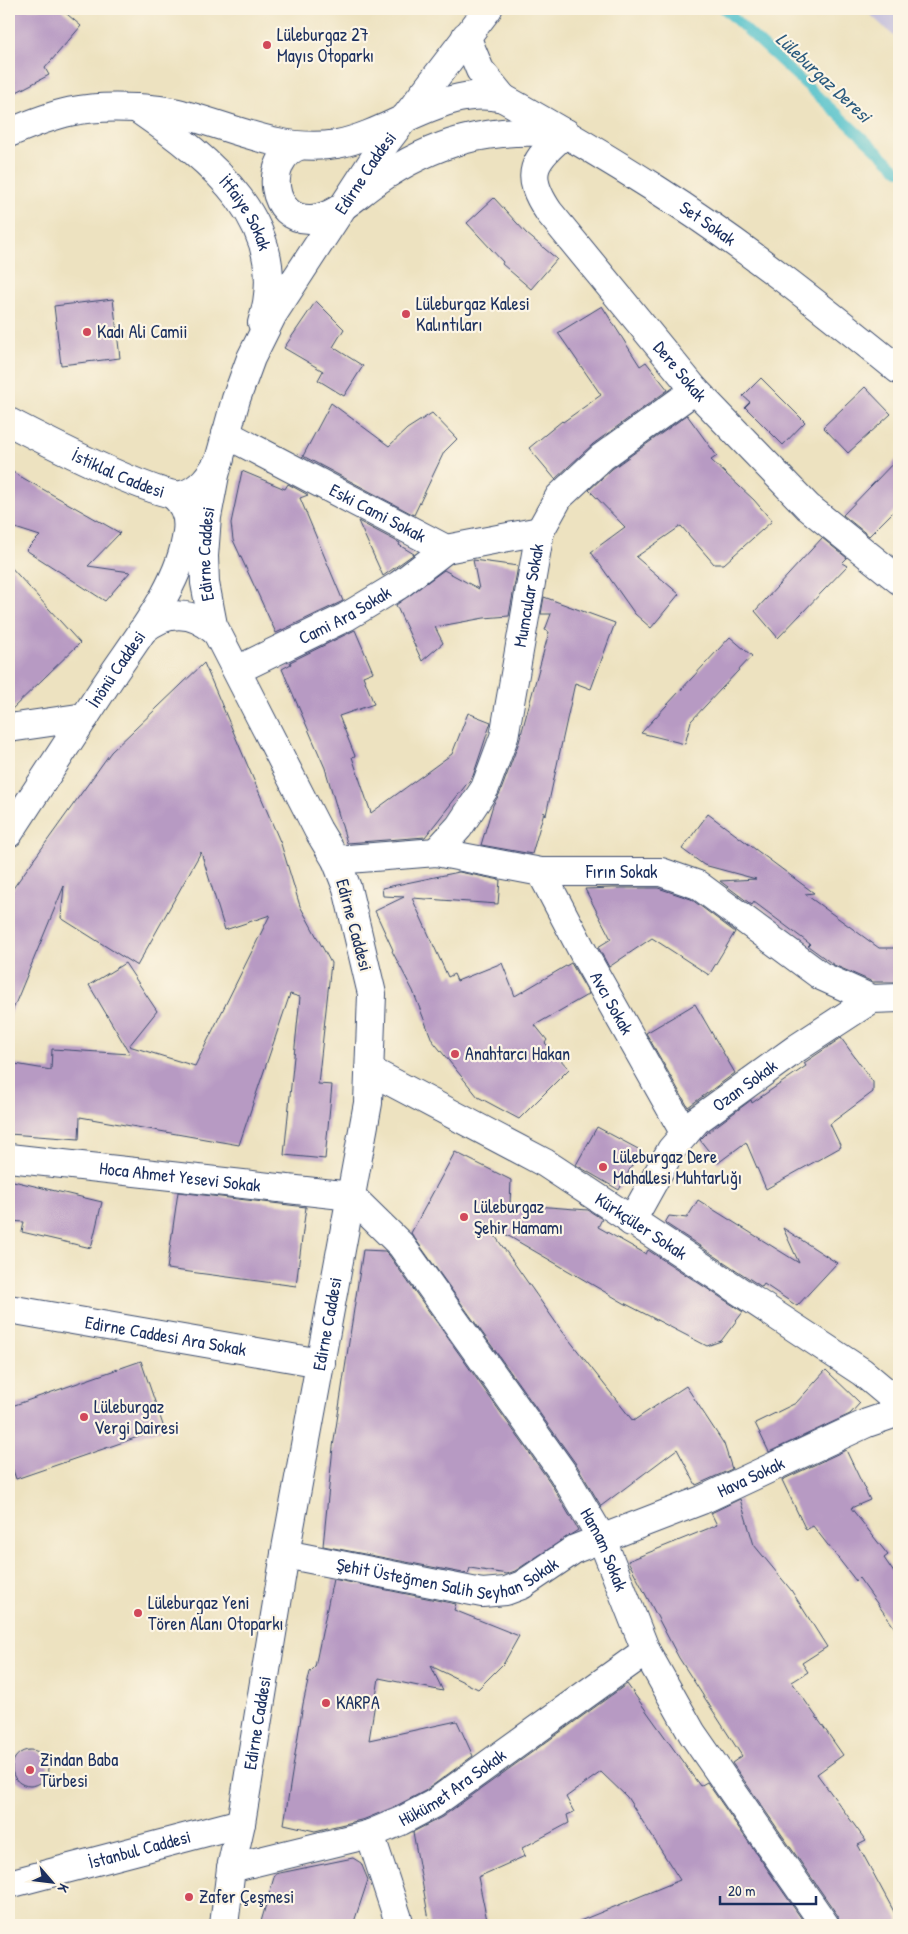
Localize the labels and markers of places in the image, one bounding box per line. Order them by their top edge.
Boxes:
place label: Lüleburgaz 27 Mayıs Otoparkı [277,22,374,68]
marker: Lüleburgaz 27 Mayıs Otoparkı [261,39,273,51]
place label: Lüleburgaz Kalesi Kalıntıları [416,291,530,337]
marker: Lüleburgaz Kalesi Kalıntıları [400,308,412,320]
place label: Kadı Ali Camii [97,319,188,344]
marker: Kadı Ali Camii [81,326,93,338]
place label: Anahtarcı Hakan [465,1041,570,1066]
marker: Anahtarcı Hakan [449,1048,461,1060]
place label: Lüleburgaz Dere Mahallesi Muhtarlığı [613,1144,742,1190]
marker: Lüleburgaz Dere Mahallesi Muhtarlığı [597,1161,609,1173]
place label: Lüleburgaz Şehir Hamamı [474,1194,563,1240]
marker: Lüleburgaz Şehir Hamamı [458,1211,470,1223]
place label: Lüleburgaz Vergi Dairesi [94,1394,179,1440]
marker: Lüleburgaz Vergi Dairesi [78,1411,90,1423]
place label: Lüleburgaz Yeni Tören Alanı Otoparkı [148,1590,284,1636]
marker: Lüleburgaz Yeni Tören Alanı Otoparkı [132,1607,144,1619]
place label: KARPA [336,1690,380,1715]
marker: KARPA [320,1697,332,1709]
place label: Zindan Baba Türbesi [40,1747,118,1793]
marker: Zindan Baba Türbesi [24,1764,36,1776]
place label: Zafer Çeşmesi [199,1884,294,1909]
marker: Zafer Çeşmesi [183,1891,195,1903]

